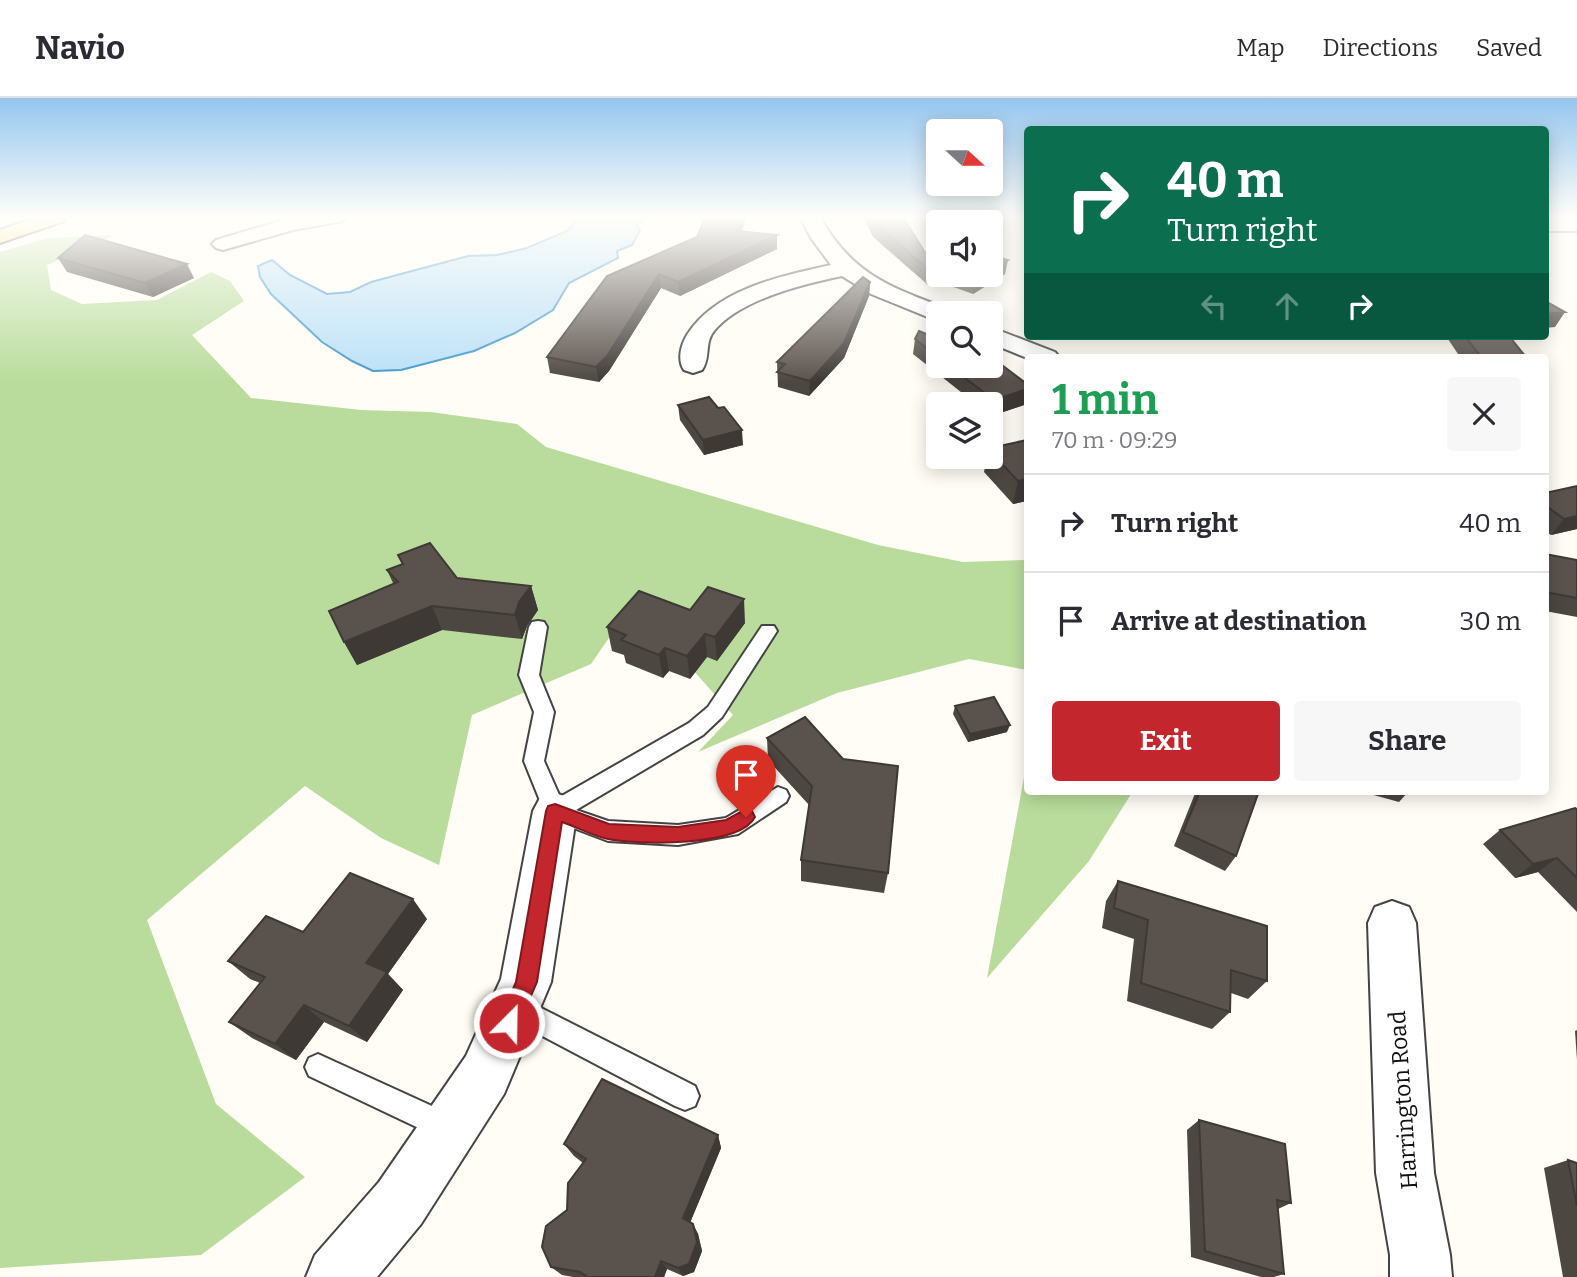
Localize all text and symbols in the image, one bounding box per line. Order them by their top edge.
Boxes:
text: Navio [35,28,125,68]
text: Map [1236,34,1285,62]
text: Directions [1323,34,1438,62]
text: Saved [1476,34,1542,62]
north arrow [926,119,1003,196]
map controls [926,119,1003,469]
text: 40 m [1167,151,1284,210]
icon: right [1052,154,1143,245]
button: sound [926,210,1003,287]
text: Turn right [1167,211,1318,249]
icon: left [1195,287,1233,325]
icon: ahead [1268,287,1306,325]
icon: right [1341,287,1379,325]
button: search [926,301,1003,378]
text: 1 min [1052,375,1158,425]
button: close [1447,377,1521,451]
button: layers [926,392,1003,469]
text: 70 m · 09:29 [1052,426,1178,454]
icon: right [1052,504,1090,542]
text: Turn right [1111,508,1238,539]
text: 40 m [1459,508,1521,539]
icon: arrive [1052,602,1090,640]
text: Arrive at destination [1111,606,1366,637]
text: 30 m [1460,606,1521,637]
button: Exit [1052,701,1280,781]
button: Share [1294,701,1521,781]
pin [716,745,776,817]
icon: arrive [727,756,765,794]
position arrow [472,986,546,1060]
street label: Harrington Road [1383,1009,1423,1190]

